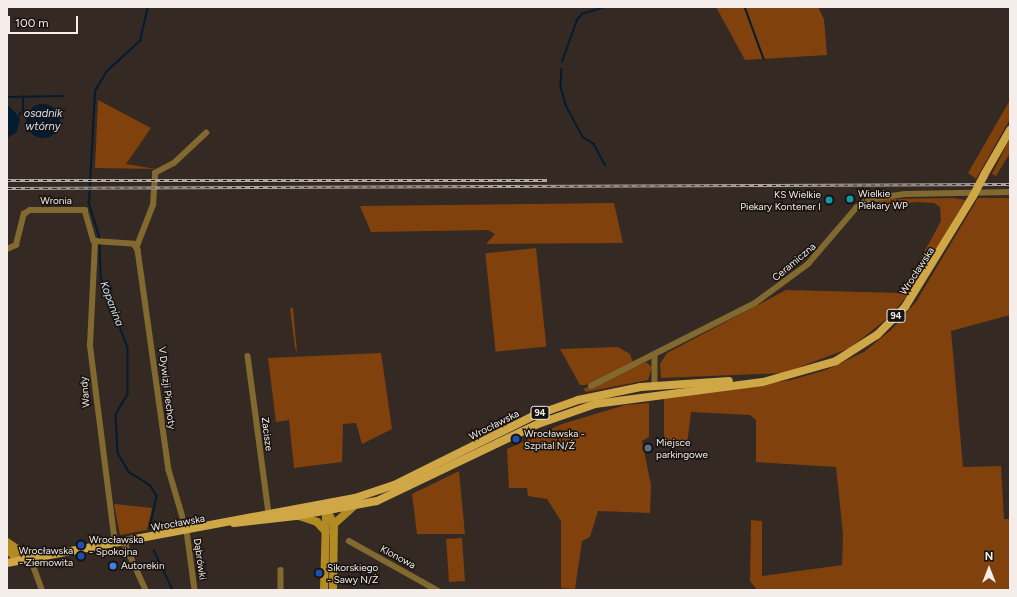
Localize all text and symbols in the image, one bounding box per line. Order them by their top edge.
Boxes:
scale bar [10,8,80,34]
text: 100 m [15,16,49,30]
water label: osadnik wtórny [24,108,62,134]
place label: Wielkie Piekary WP [858,187,908,210]
place label: KS Wielkie Piekary Kontener I [740,188,821,212]
marker: Wielkie Piekary WP [845,194,855,204]
street label: Wronia [40,195,72,207]
marker: KS Wielkie Piekary Kontener I [824,195,834,205]
street label: Ceramiczna [770,240,818,284]
street label: Wrocławska [897,245,937,297]
water label: Kopanina [96,280,126,328]
road number: 94 [886,309,906,323]
street label: V Dywizji Piechoty [156,346,178,430]
street label: Wandy [78,376,92,408]
road number: 94 [530,406,550,420]
street label: Wrocławska [467,407,521,443]
street label: Zacisze [259,416,275,452]
place label: Wrocławska - Szpital N/Ż [524,427,585,450]
marker: Wrocławska - Szpital N/Ż [511,434,521,444]
place label: Miejsce parkingowe [656,436,708,460]
marker: Miejsce parkingowe [643,443,653,453]
street label: Wrocławska [150,512,206,534]
place label: Wrocławska - Spokojna [89,533,143,556]
street label: Dąbrówki [191,537,209,581]
marker: Wrocławska - Spokojna [76,540,86,550]
street label: Klonowa [378,543,418,571]
place label: Wrocławska - Ziemowita [19,544,73,568]
north arrow [969,549,1009,589]
text: N [985,550,993,563]
marker: Wrocławska - Ziemowita [76,551,86,561]
place label: Autorekin [121,560,164,572]
marker: Autorekin [108,561,118,571]
place label: Sikorskiego - Sawy N/Ż [327,561,378,584]
marker: Sikorskiego - Sawy N/Ż [314,568,324,578]

